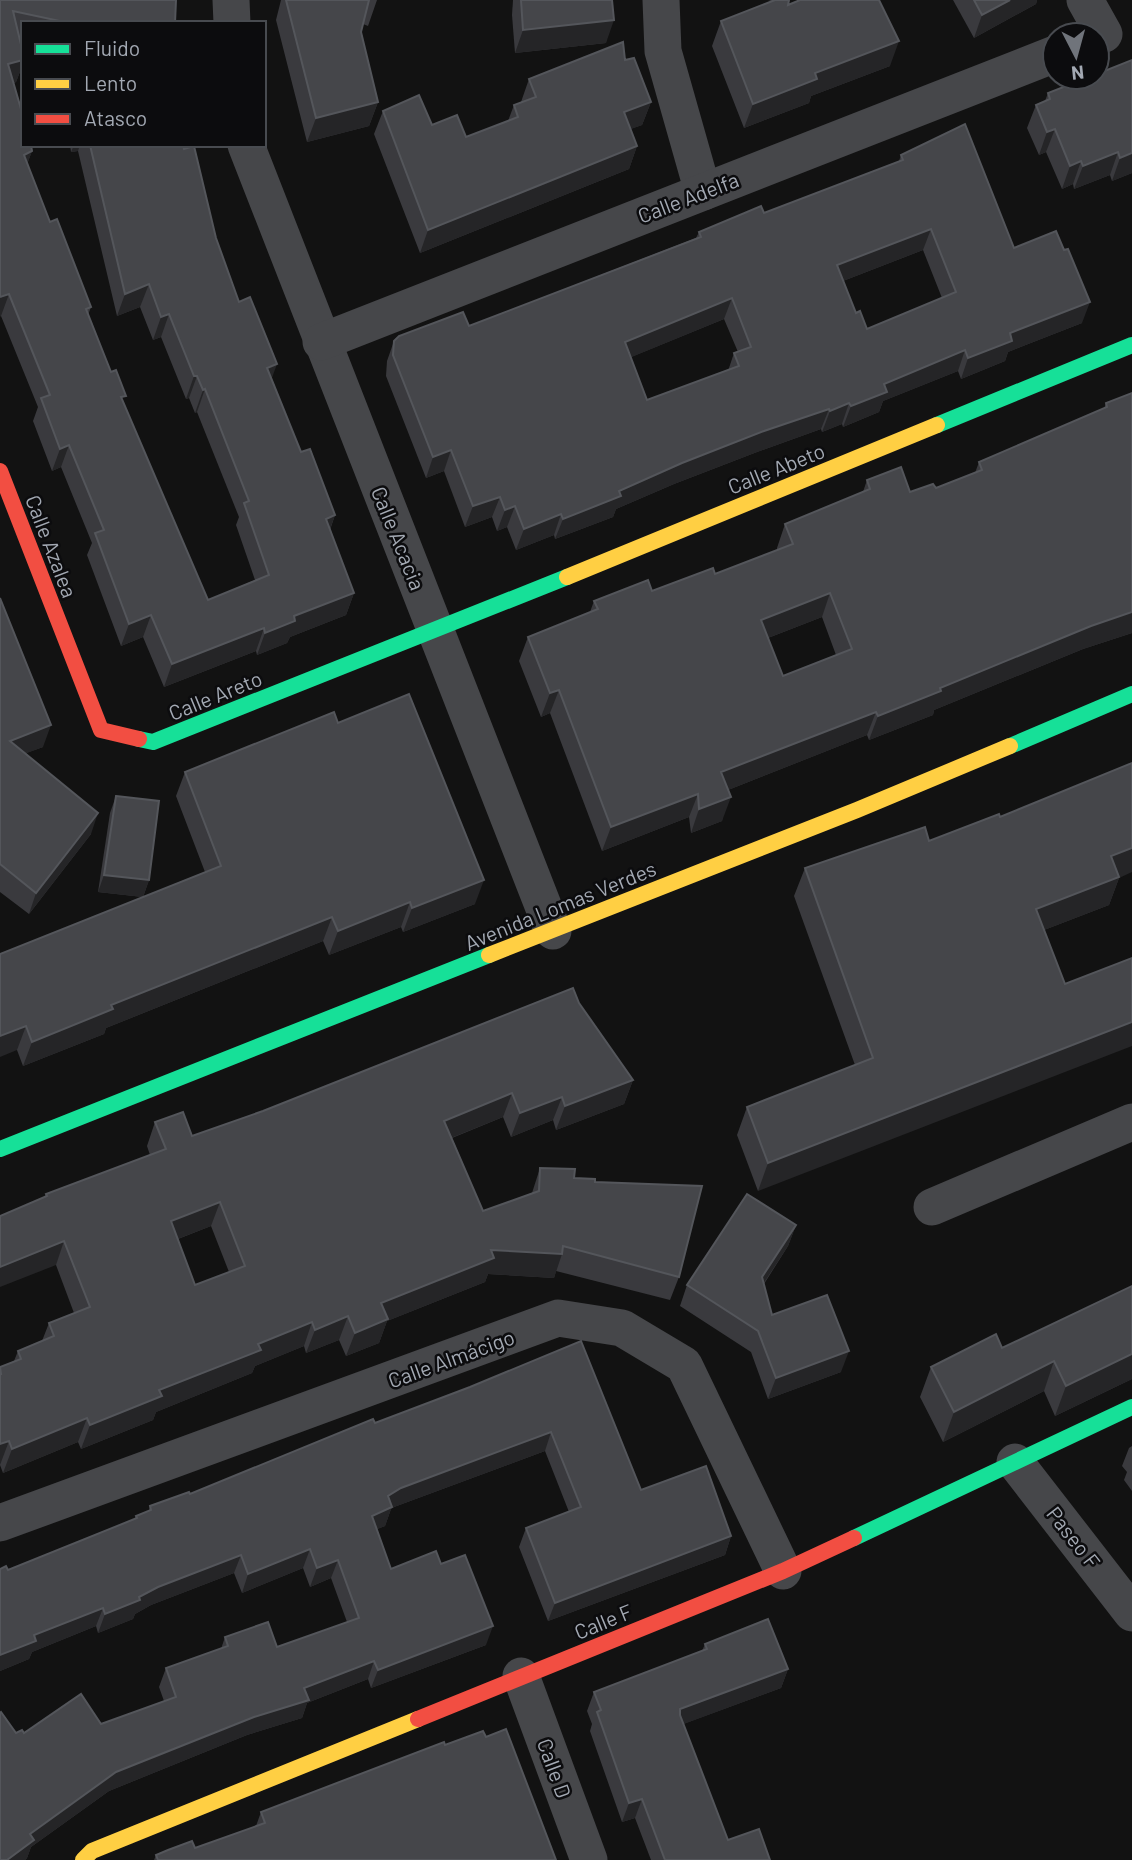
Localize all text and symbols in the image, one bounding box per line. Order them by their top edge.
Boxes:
legend [21,21,266,147]
north arrow [1041,21,1111,91]
text: Fluido [84,35,140,60]
text: N [1070,61,1085,86]
text: Lento [84,70,137,95]
text: Atasco [84,105,147,130]
street label: Calle Adelfa [634,166,742,228]
street label: Calle Abeto [724,437,828,499]
street label: Calle Acacia [367,483,431,593]
street label: Calle Azalea [21,491,83,601]
street label: Calle Areto [165,665,265,725]
street label: Avenida Lomas Verdes [461,855,659,955]
street label: Calle Almácigo [384,1324,518,1392]
street label: Paseo F [1042,1501,1106,1573]
street label: Calle F [570,1598,636,1644]
street label: Calle D [533,1735,577,1801]

